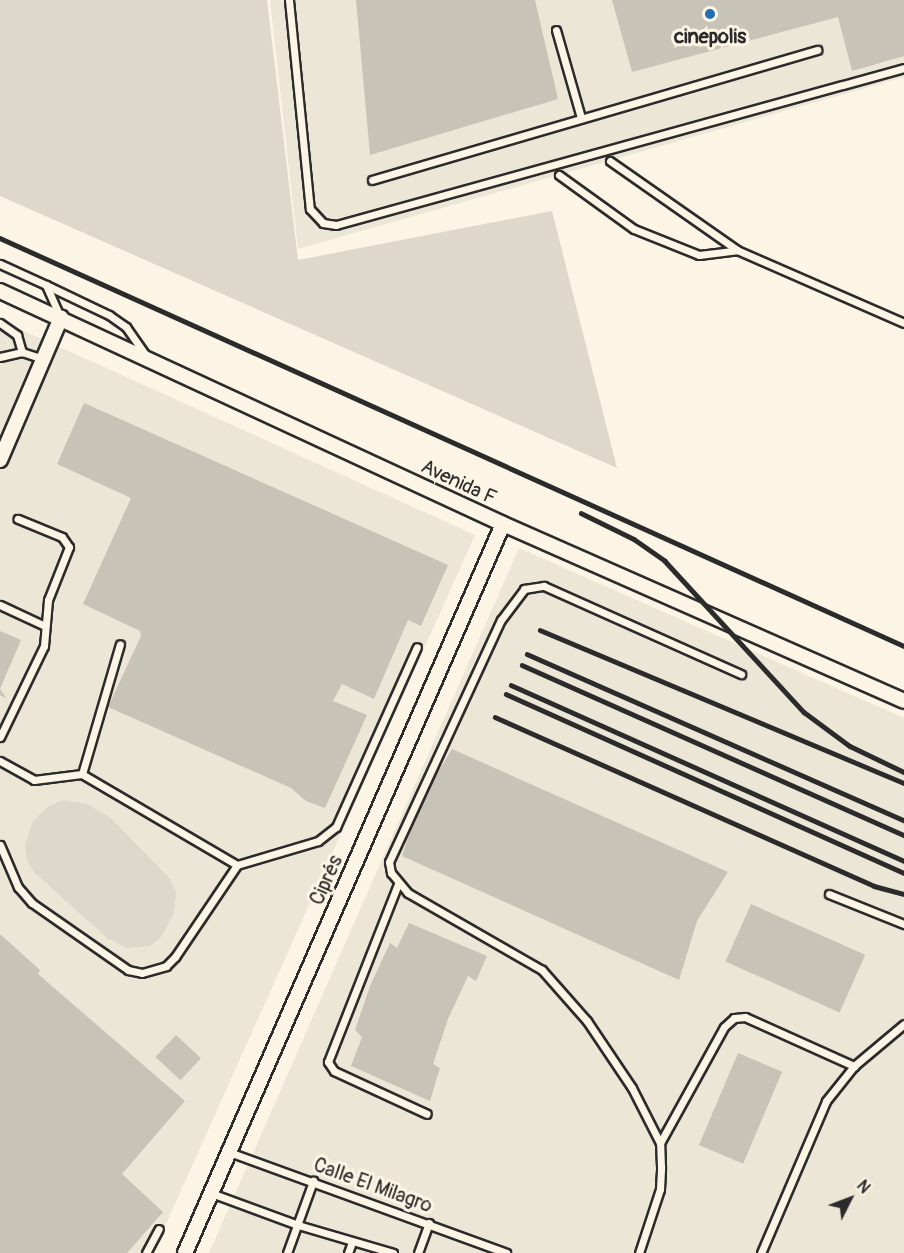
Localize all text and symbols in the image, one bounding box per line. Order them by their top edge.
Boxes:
marker: cinepolis [703,7,717,21]
place label: cinepolis [674,24,746,48]
street label: Avenida F [417,454,501,510]
street label: Ciprés [304,851,348,909]
street label: Calle El Milagro [310,1152,436,1218]
north arrow [820,1169,880,1229]
text: N [852,1176,874,1198]

